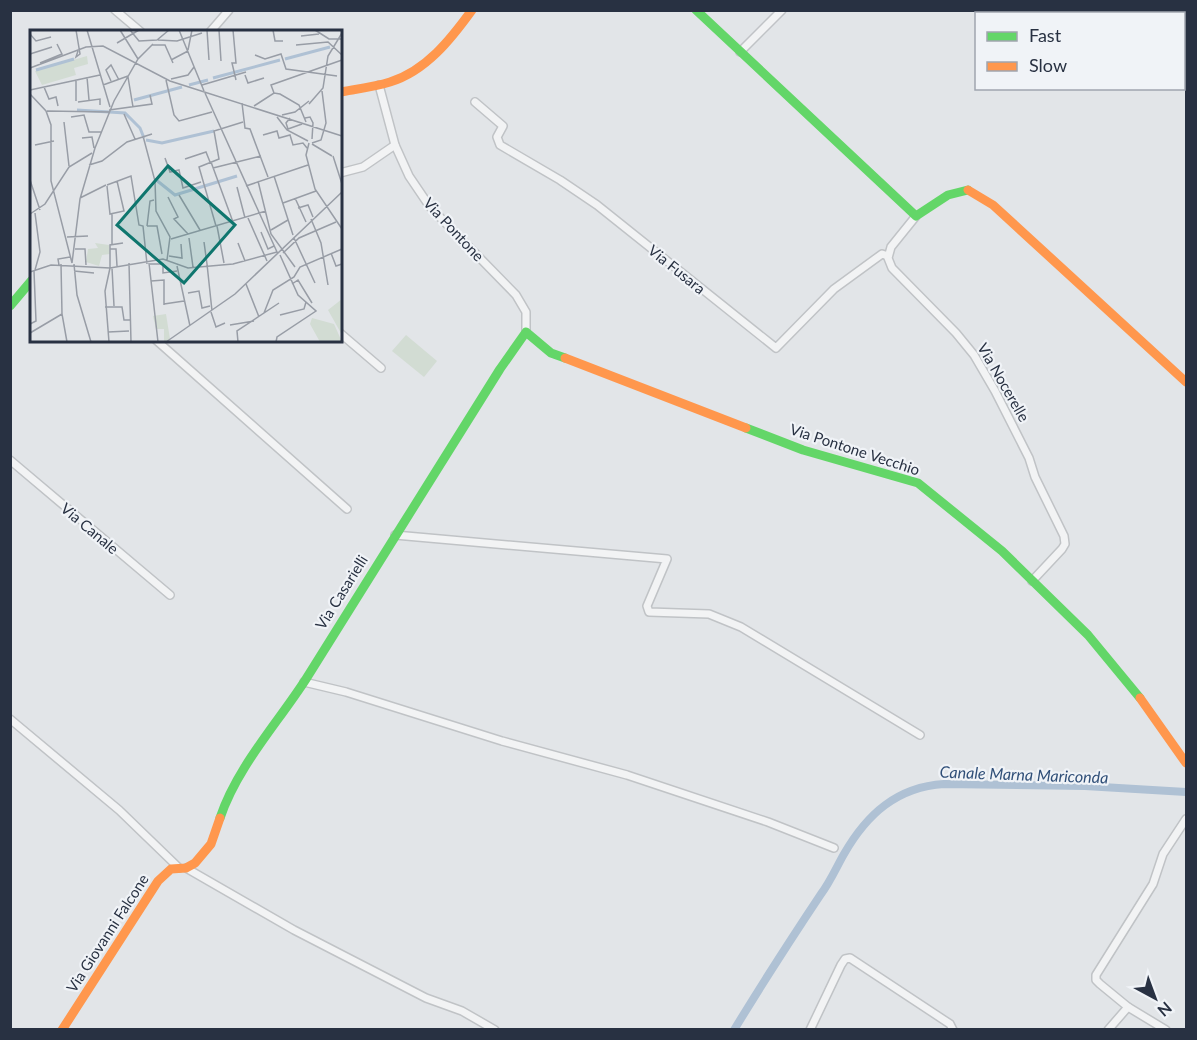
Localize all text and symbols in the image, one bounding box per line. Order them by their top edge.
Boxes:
legend [975,12,1185,90]
text: Fast [1029,24,1062,46]
inset map [30,30,342,342]
text: Slow [1029,54,1067,76]
street label: Via Pontone [420,193,488,265]
street label: Via Fusara [645,241,709,297]
street label: Via Nocerelle [974,339,1034,425]
street label: Via Pontone Vecchio [788,420,922,478]
street label: Via Canale [57,499,123,557]
street label: Via Casarielli [311,552,371,632]
water label: Canale Marna Mariconda [939,762,1109,786]
street label: Via Giovanni Falcone [62,870,152,995]
north arrow [1125,968,1185,1028]
text: N [1154,998,1176,1021]

